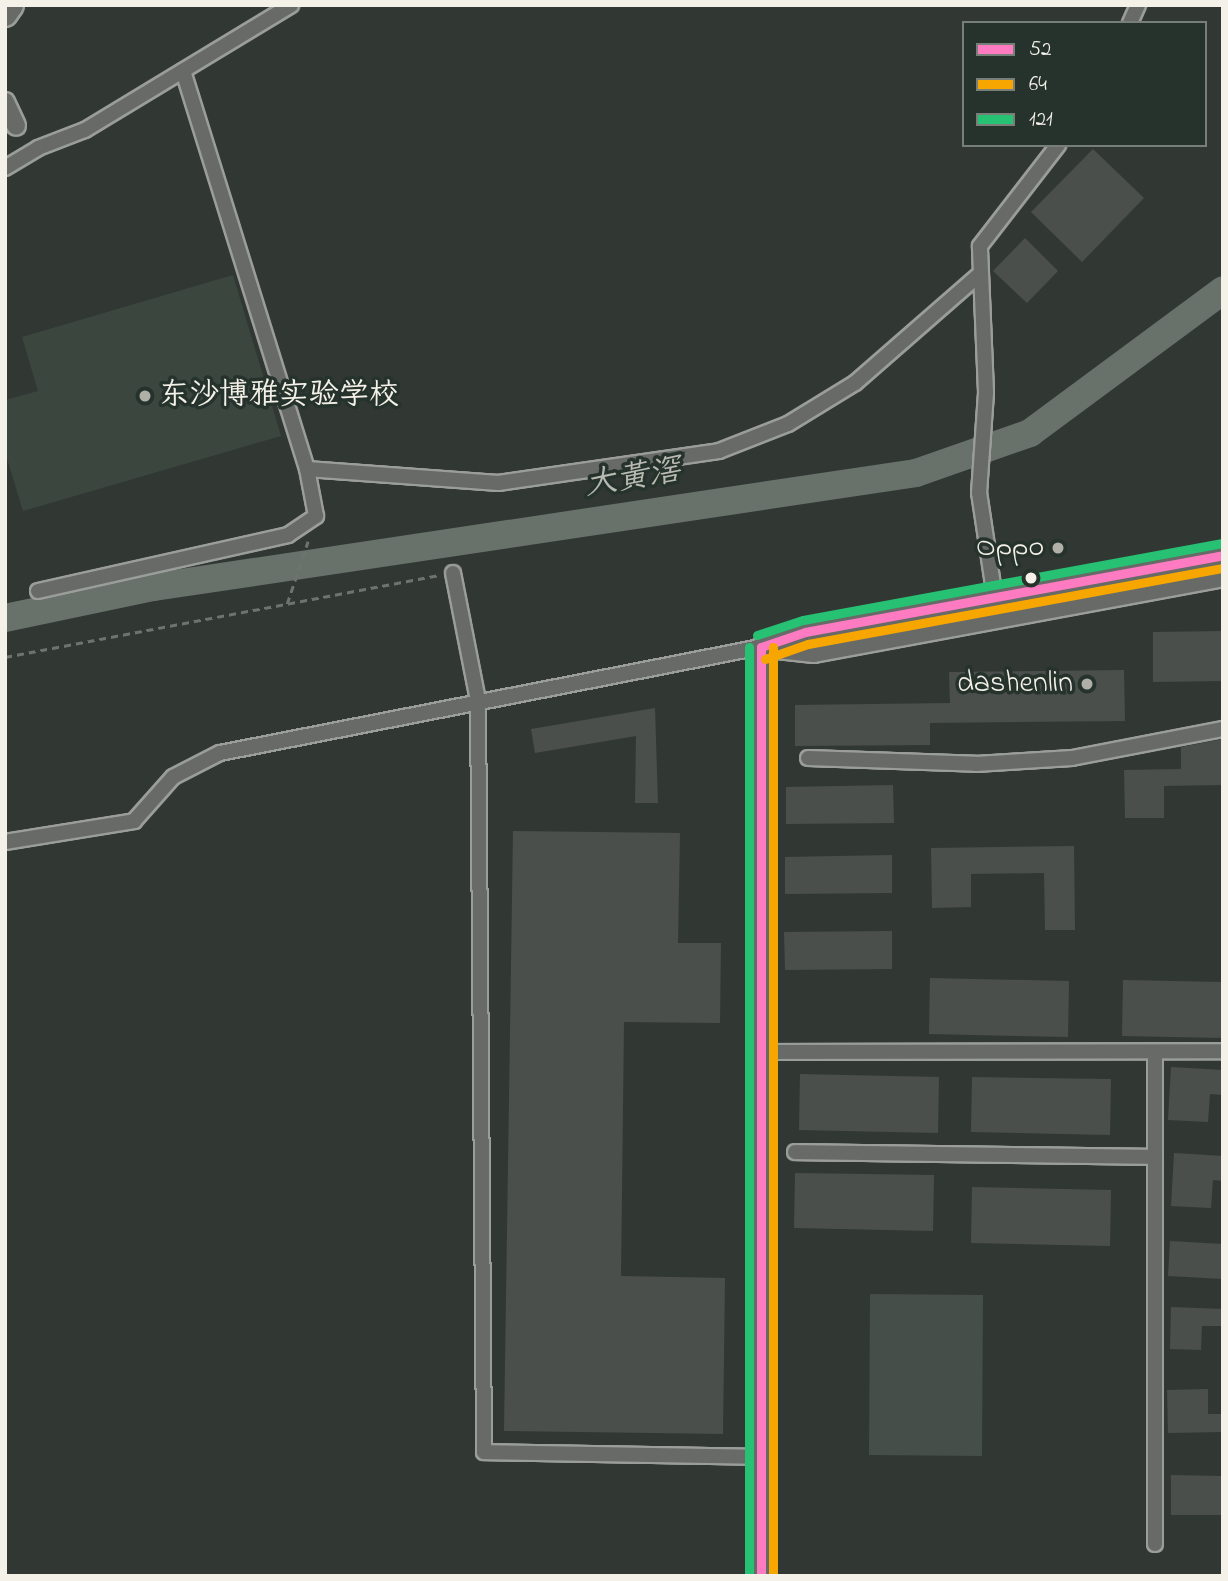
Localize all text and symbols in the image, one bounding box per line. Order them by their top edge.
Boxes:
legend [962,21,1207,147]
text: 52 [1029,35,1051,65]
text: 64 [1029,70,1047,100]
text: 121 [1029,105,1053,135]
place label: 东沙博雅实验学校 [159,378,399,414]
marker: 东沙博雅实验学校 [137,388,153,404]
water label: 大黄滘 [583,454,683,506]
place label: Oppo [976,530,1044,566]
marker: Oppo [1050,540,1066,556]
unlabelled marker [1024,571,1038,585]
place label: dashenlin [957,666,1073,702]
marker: dashenlin [1079,676,1095,692]

